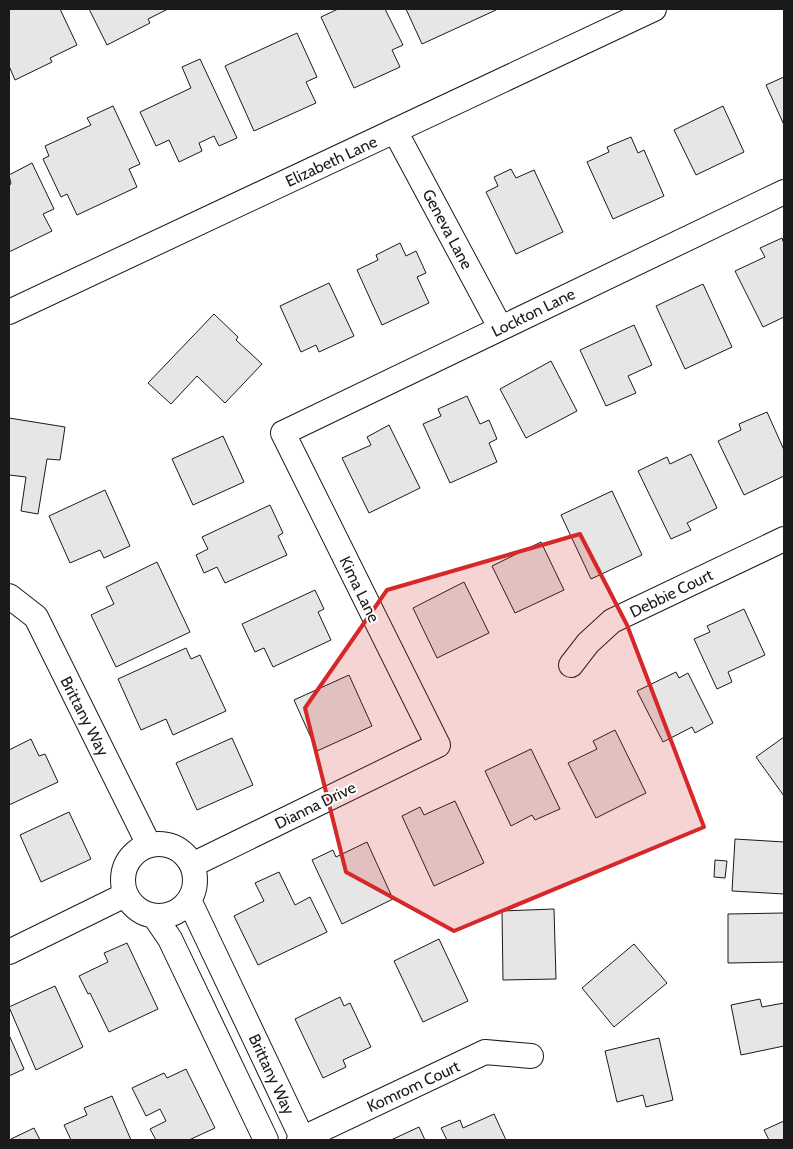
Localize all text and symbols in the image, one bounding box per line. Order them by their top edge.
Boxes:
street label: Elizabeth Lane [282,132,380,191]
street label: Geneva Lane [419,186,477,272]
street label: Lockton Lane [488,284,578,341]
street label: Kima Lane [335,553,384,625]
street label: Debbie Court [627,565,716,622]
street label: Brittany Way [56,673,113,759]
street label: Dianna Drive [272,778,359,833]
street label: Brittany Way [245,1031,298,1118]
street label: Komrom Court [364,1056,463,1116]

